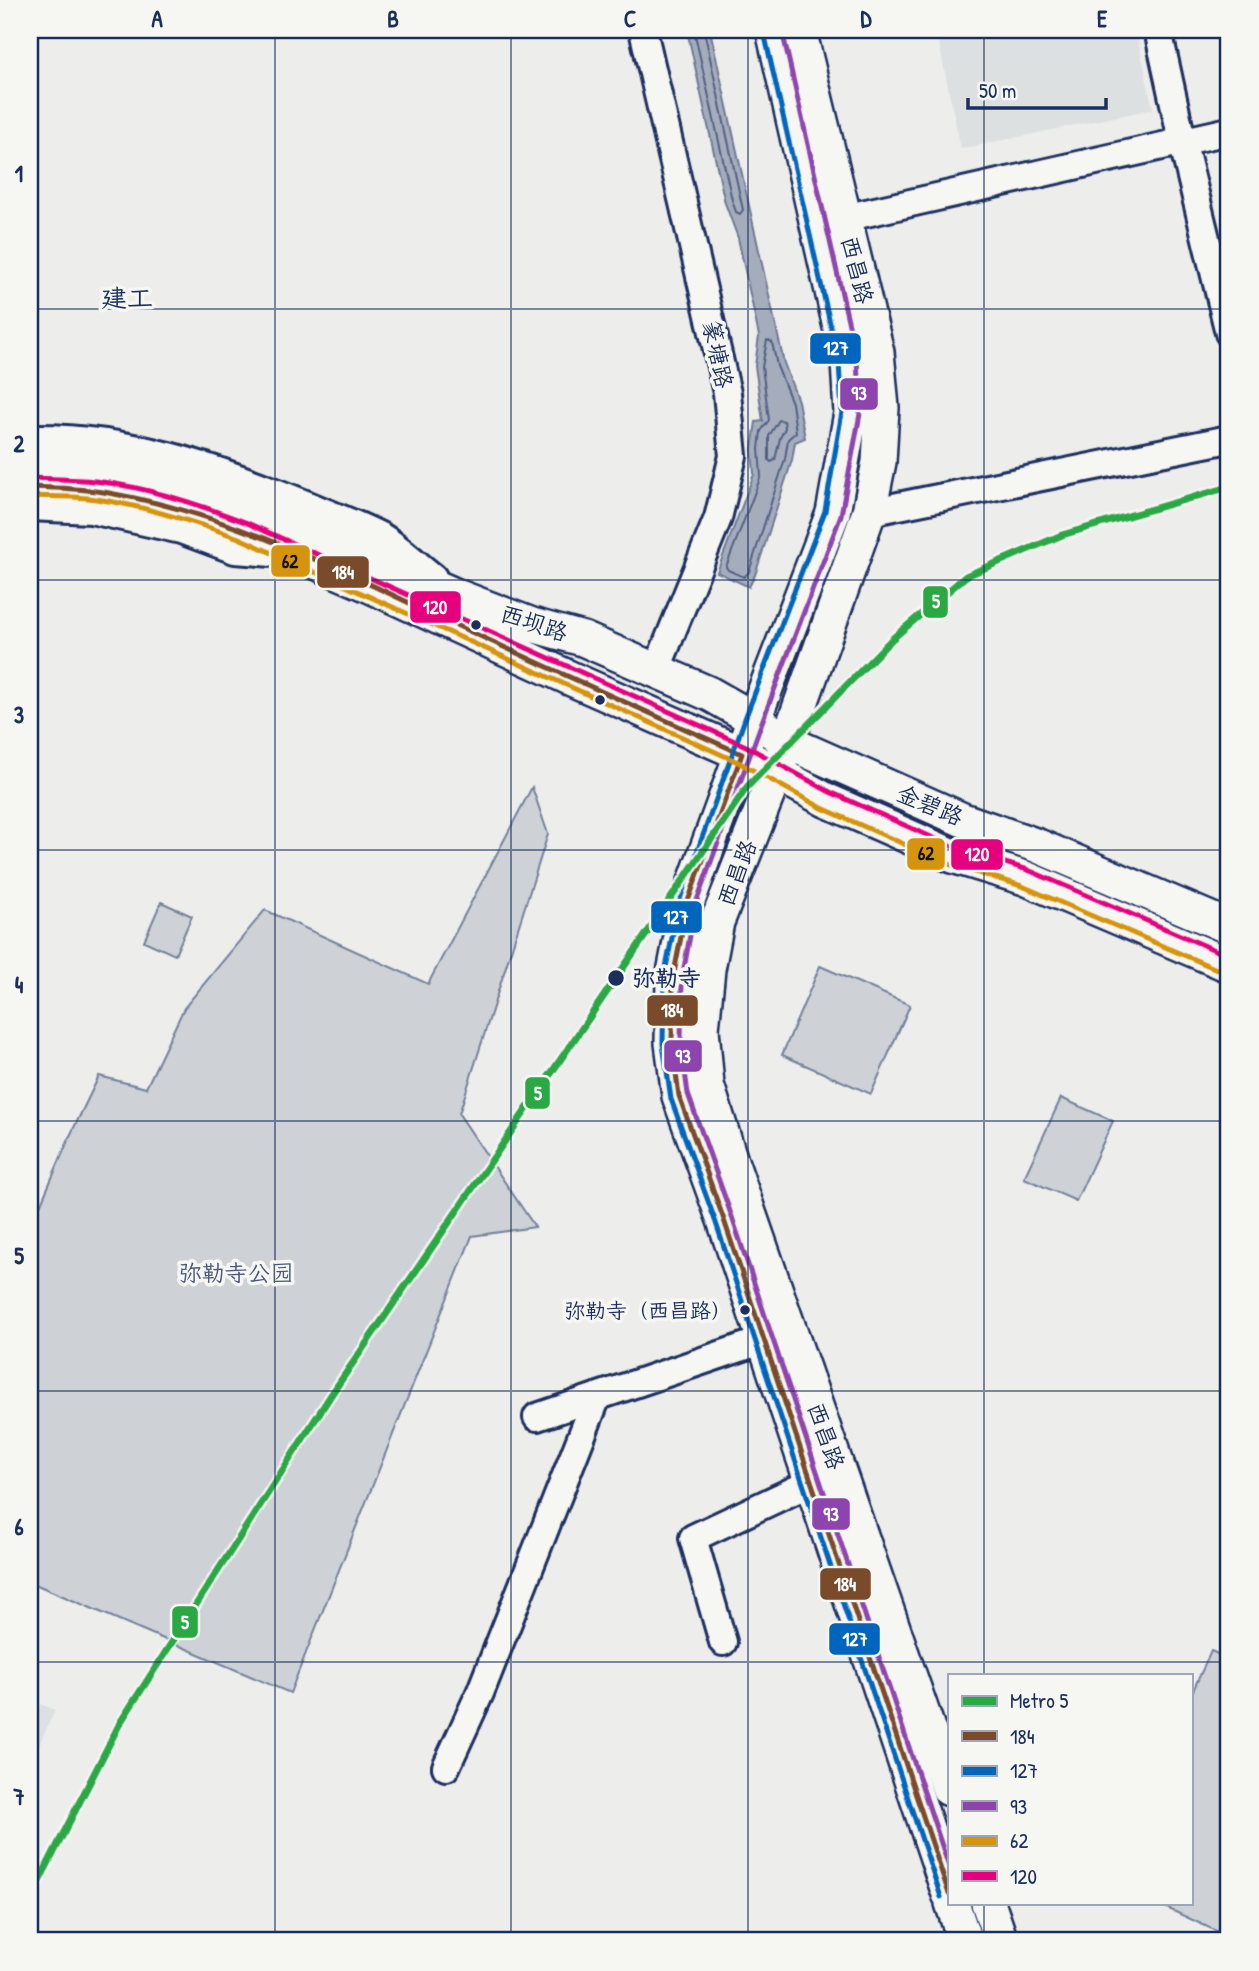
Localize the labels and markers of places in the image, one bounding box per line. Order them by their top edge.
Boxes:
unlabelled marker [469,618,483,632]
unlabelled marker [593,693,607,707]
place label: 弥勒寺 [632,962,701,993]
marker: 弥勒寺 [606,968,626,988]
place label: 弥勒寺（西昌路） [564,1296,732,1325]
marker: 弥勒寺（西昌路） [738,1303,752,1317]

